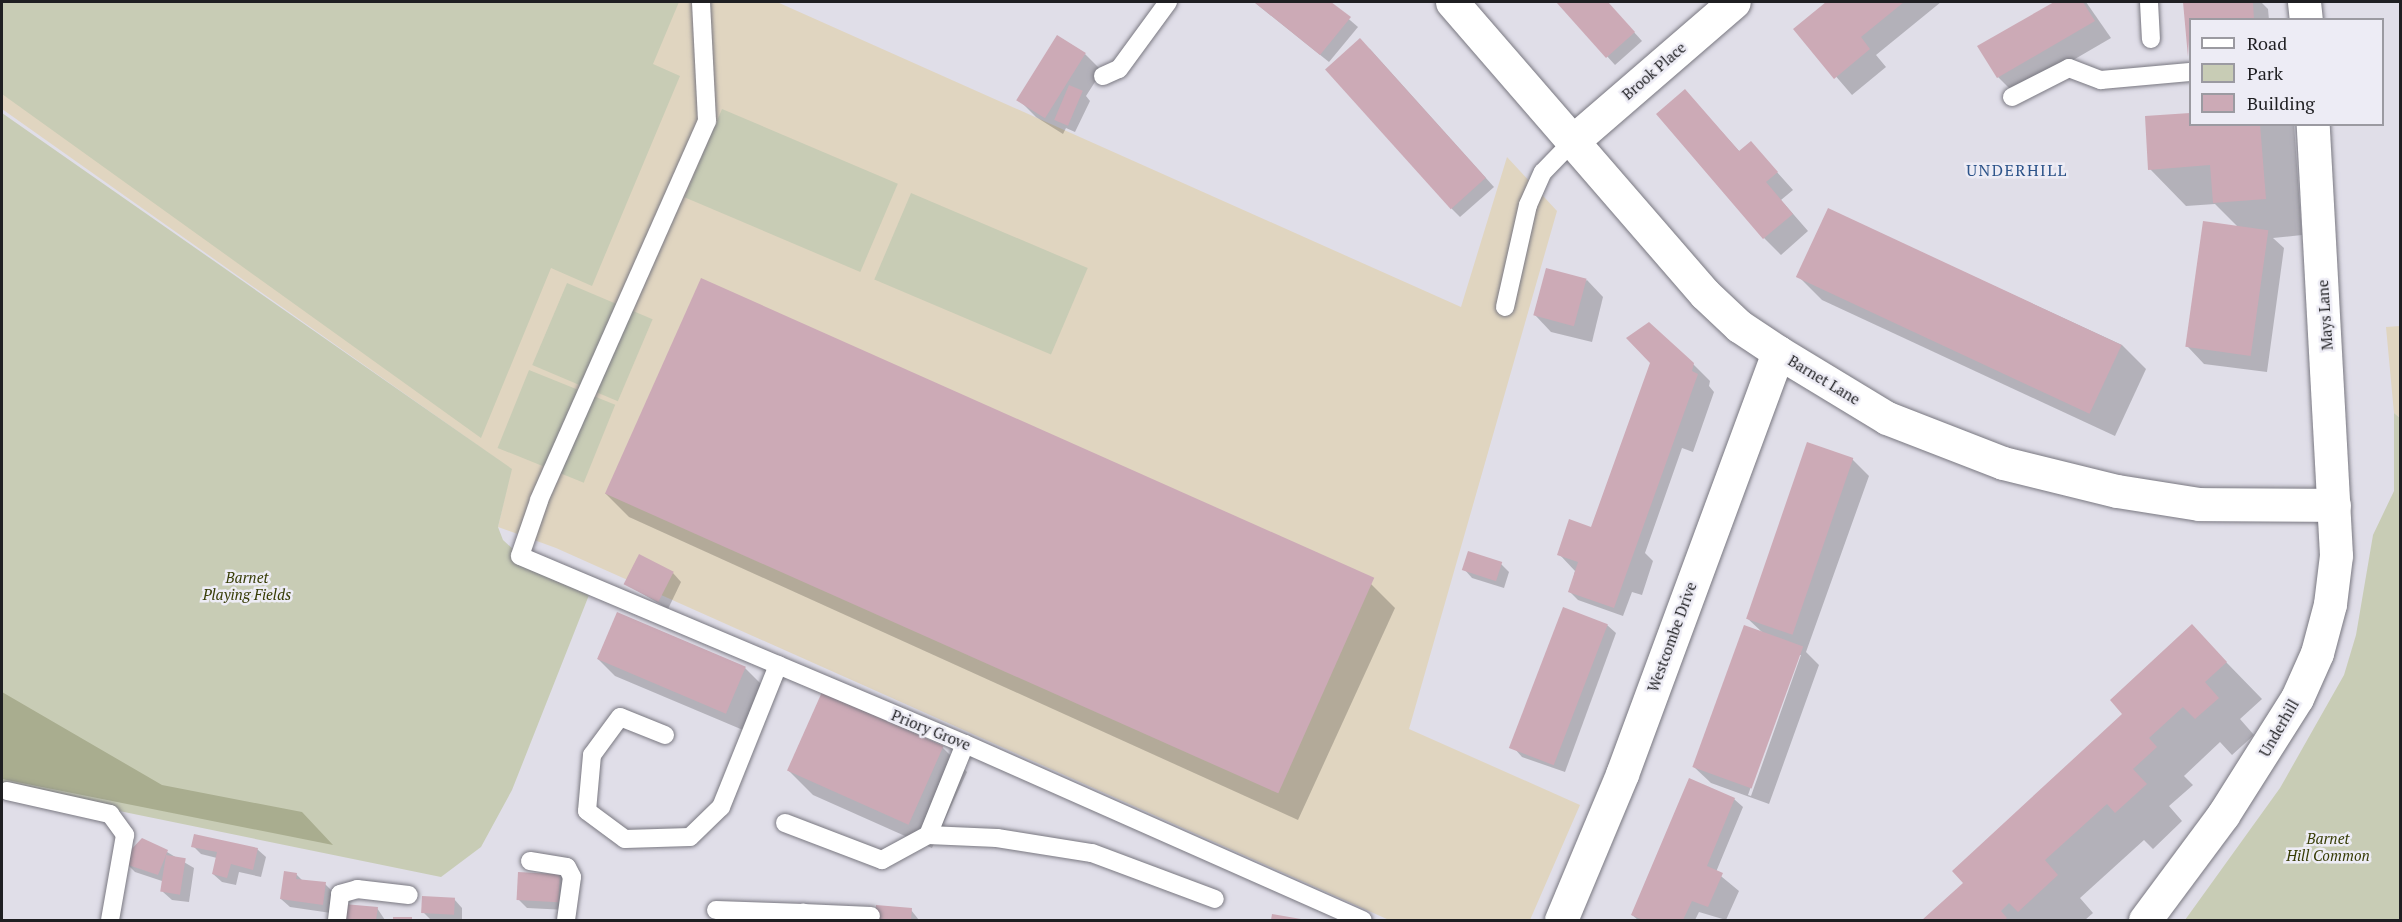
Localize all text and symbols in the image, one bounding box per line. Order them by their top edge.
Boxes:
legend [2189,18,2384,126]
text: Road [2247,31,2287,55]
street label: Brook Place [1619,39,1689,103]
text: Park [2247,61,2283,85]
text: Building [2247,91,2315,115]
district label: UNDERHILL [1966,160,2068,180]
street label: Mays Lane [2314,279,2336,351]
street label: Barnet Lane [1785,352,1863,408]
park label: Barnet Playing Fields [203,568,291,603]
street label: Westcombe Drive [1644,580,1700,694]
street label: Underhill [2255,696,2303,760]
street label: Priory Grove [889,706,973,754]
park label: Barnet Hill Common [2286,829,2370,864]

